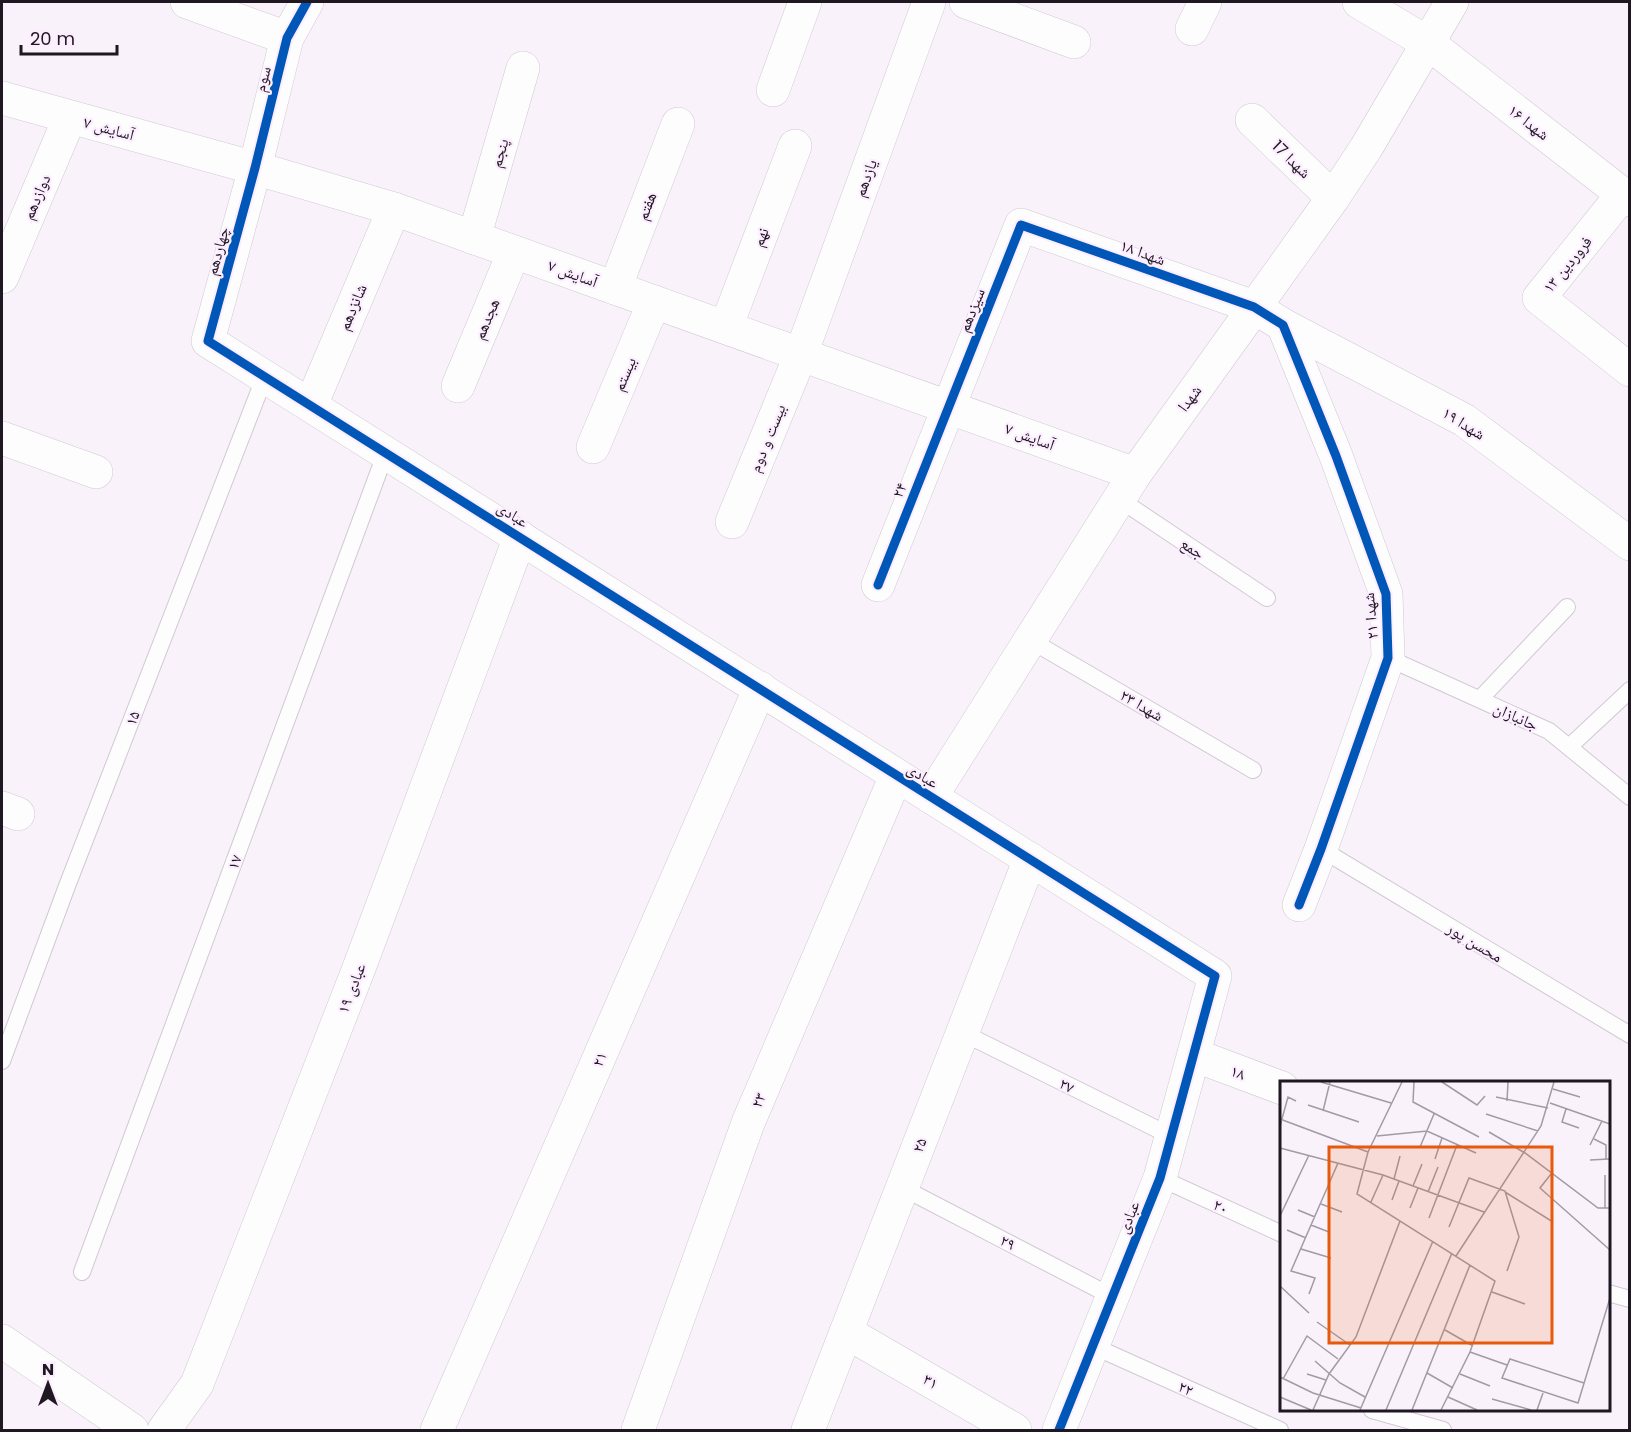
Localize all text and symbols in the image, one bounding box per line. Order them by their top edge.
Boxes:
scale bar [21,18,117,56]
text: 20 m [30,26,75,51]
street label: سوم [248,64,277,94]
street label: شهدا ۱۶ [1503,99,1554,146]
street label: آسایش ۷ [81,111,138,147]
street label: شهدا 17 [1267,135,1316,184]
street label: پنجم [484,136,515,170]
street label: یازدهم [848,156,883,200]
street label: دوازدهم [17,171,56,223]
street label: هفتم [631,189,662,224]
street label: چهاردهم [200,224,235,278]
street label: نهم [746,224,775,250]
street label: فروردین ۱۳ [1537,231,1597,298]
street label: شهدا ۱۸ [1117,234,1169,271]
street label: آسایش ۷ [545,254,602,293]
street label: شانزدهم [332,280,373,334]
street label: سیزدهم [952,285,991,336]
street label: هجدهم [467,295,505,343]
street label: بیستم [607,354,642,395]
street label: شهدا [1172,380,1207,416]
street label: بیست و دوم [743,401,792,476]
street label: شهدا ۱۹ [1438,401,1490,446]
street label: آسایش ۷ [1002,417,1059,456]
street label: ۲۴ [886,479,913,501]
street label: عبادی [493,496,533,533]
street label: جمع [1176,532,1209,565]
street label: شهدا ۲۱ [1357,592,1384,640]
street label: شهدا ۲۳ [1116,684,1168,727]
street label: جانبازان [1490,696,1542,736]
street label: ۱۵ [119,707,146,729]
street label: عبادی [903,757,943,794]
street label: ۱۷ [221,851,248,873]
street label: محسن پور [1442,916,1507,968]
street label: عبادی ۱۹ [331,960,372,1017]
street label: ۲۱ [586,1048,613,1070]
street label: ۱۸ [1227,1059,1249,1086]
street label: ۲۷ [1055,1072,1078,1099]
inset map [1280,1081,1610,1411]
street label: ۲۳ [745,1089,772,1111]
street label: ۲۵ [906,1134,933,1156]
street label: ۲۰ [1209,1193,1232,1220]
street label: عبادی [1112,1197,1145,1237]
street label: ۲۹ [996,1229,1019,1256]
north arrow [18,1354,78,1414]
text: N [42,1358,54,1381]
street label: ۳۱ [919,1368,943,1395]
street label: ۲۲ [1175,1375,1197,1402]

